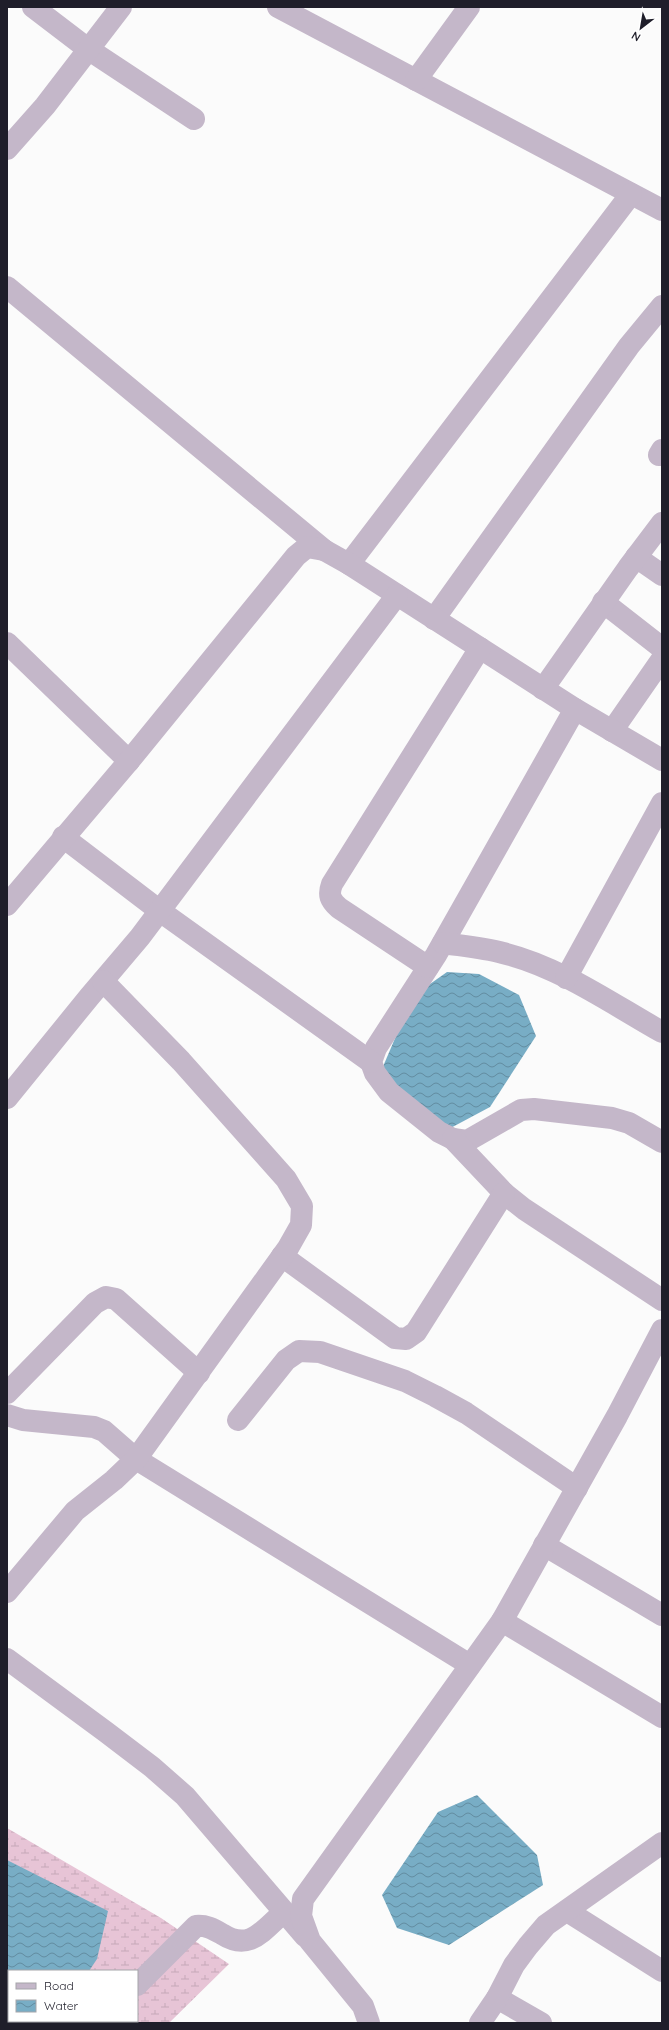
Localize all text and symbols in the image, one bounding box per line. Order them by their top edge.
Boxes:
north arrow [621,8,661,48]
text: N [629,28,643,45]
legend [8,1970,138,2022]
text: Road [44,1978,74,1993]
text: Water [44,1998,79,2013]

